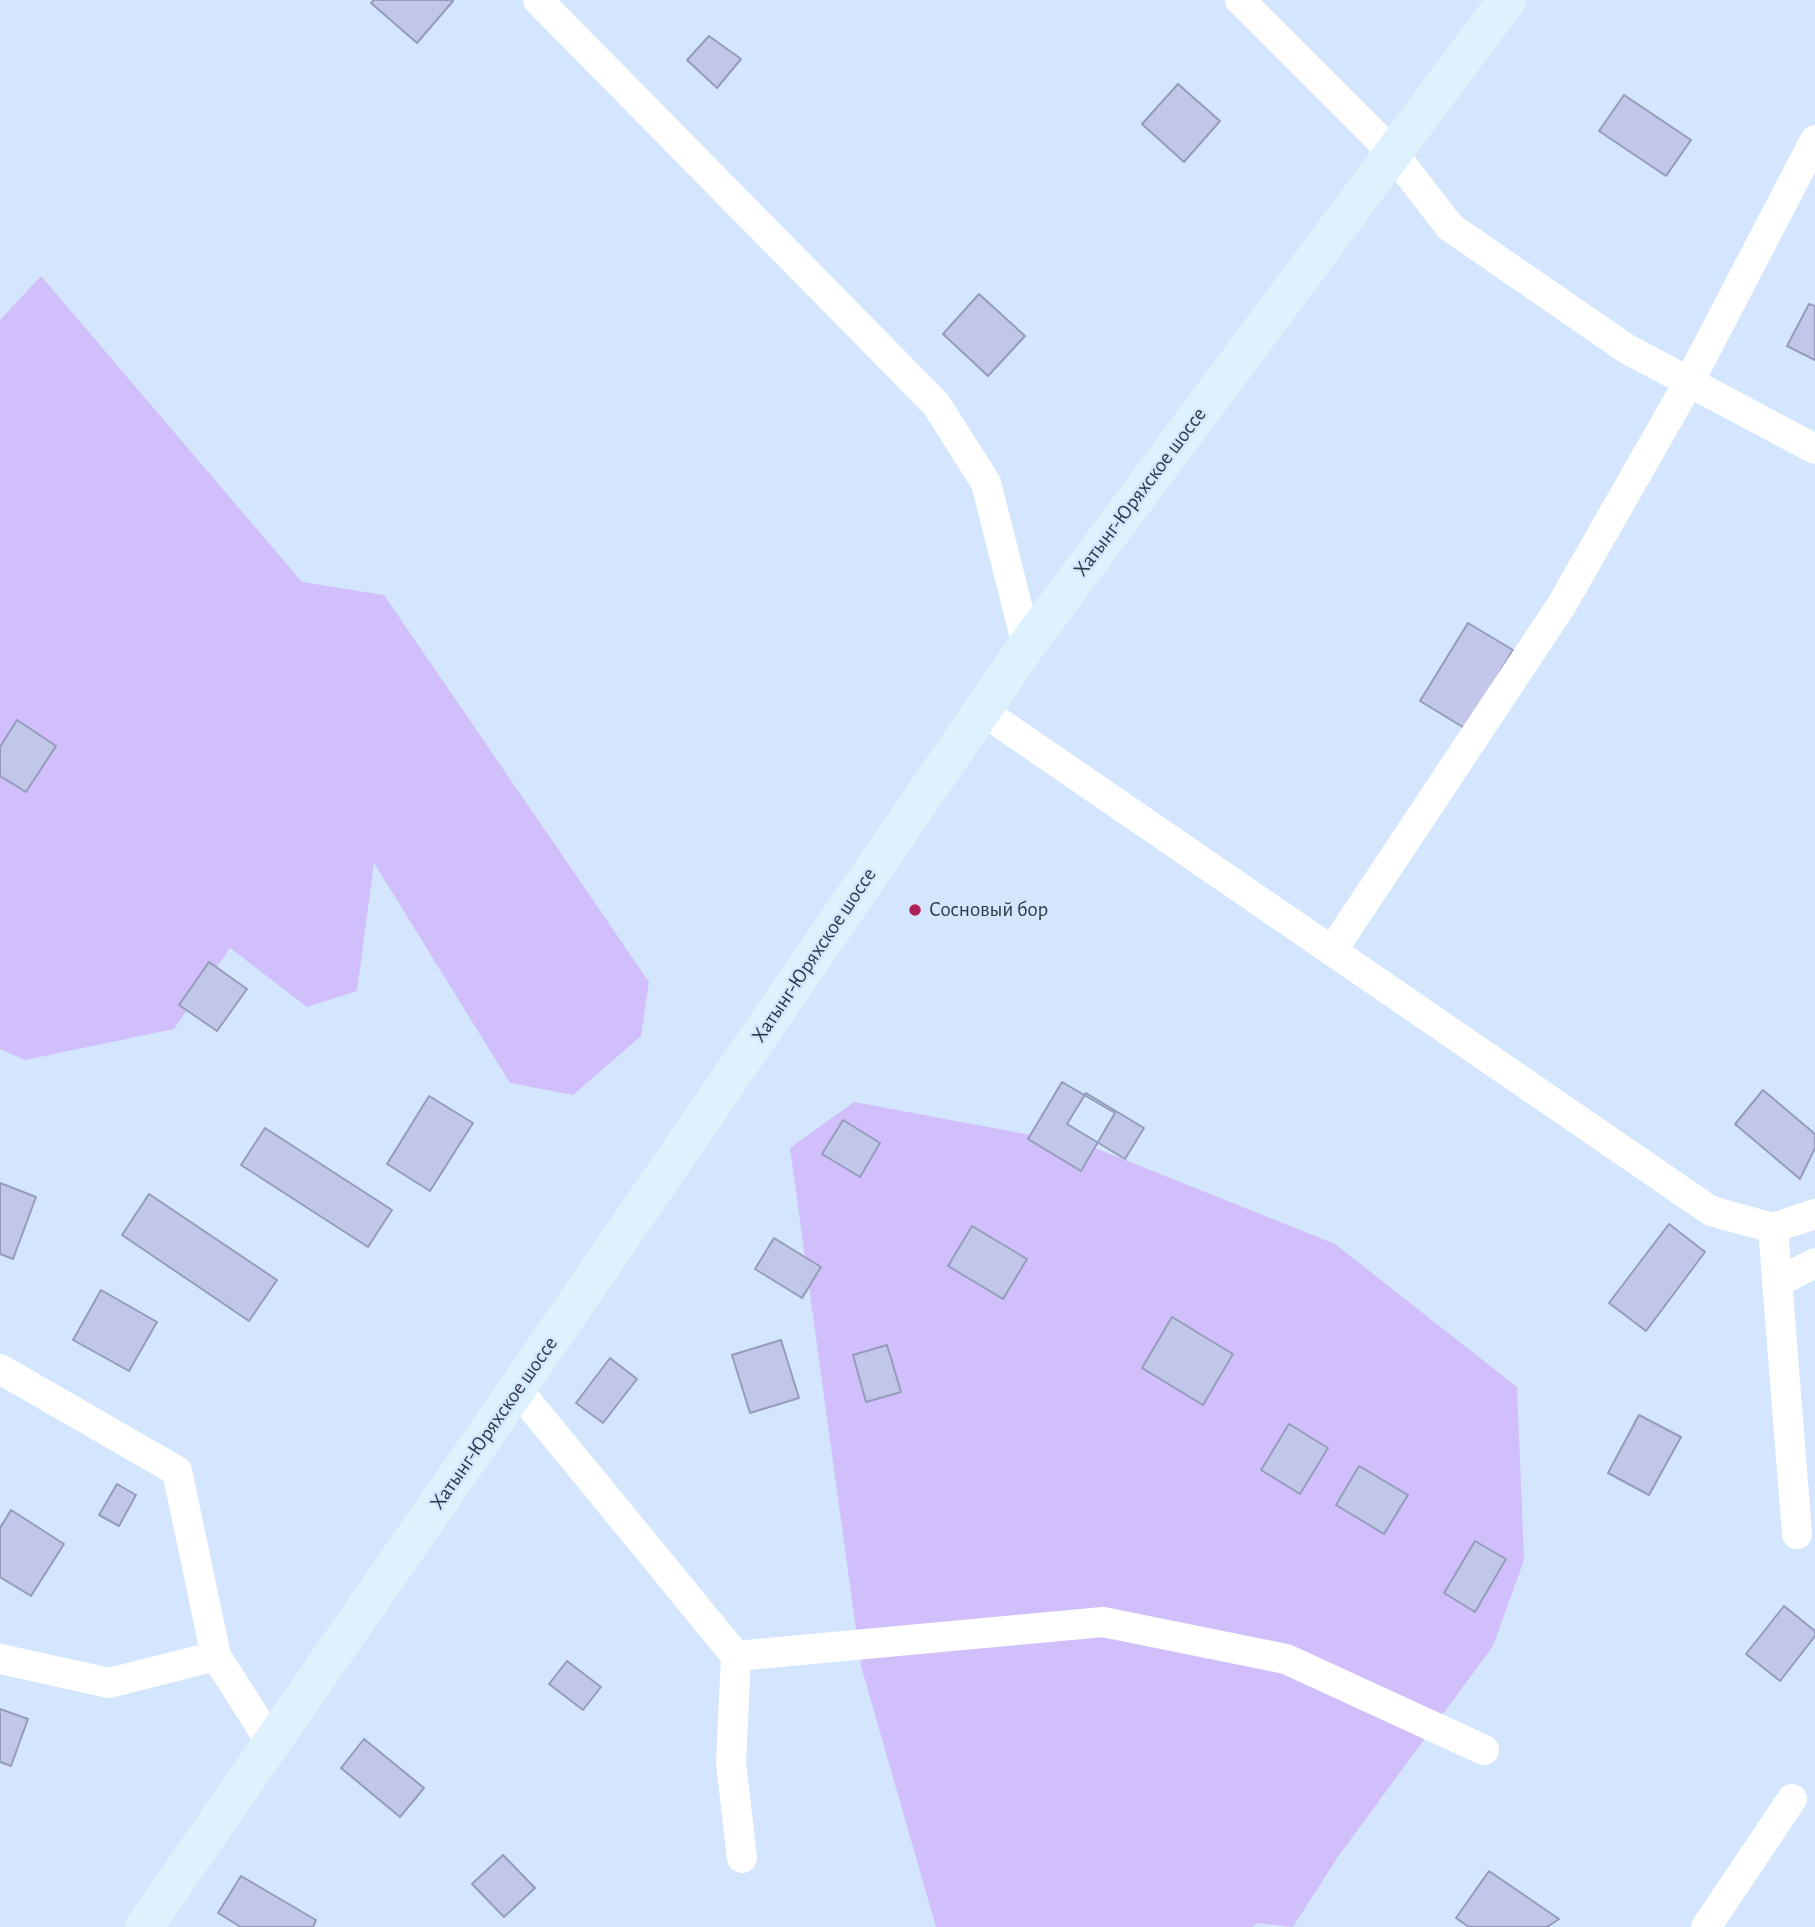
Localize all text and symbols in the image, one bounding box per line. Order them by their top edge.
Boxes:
street label: Хатынг-Юряхское шоссе [1068,402,1212,582]
street label: Хатынг-Юряхское шоссе [746,863,882,1047]
place label: Сосновый бор [929,897,1048,923]
marker: Сосновый бор [907,902,923,918]
street label: Хатынг-Юряхское шоссе [425,1332,563,1514]

